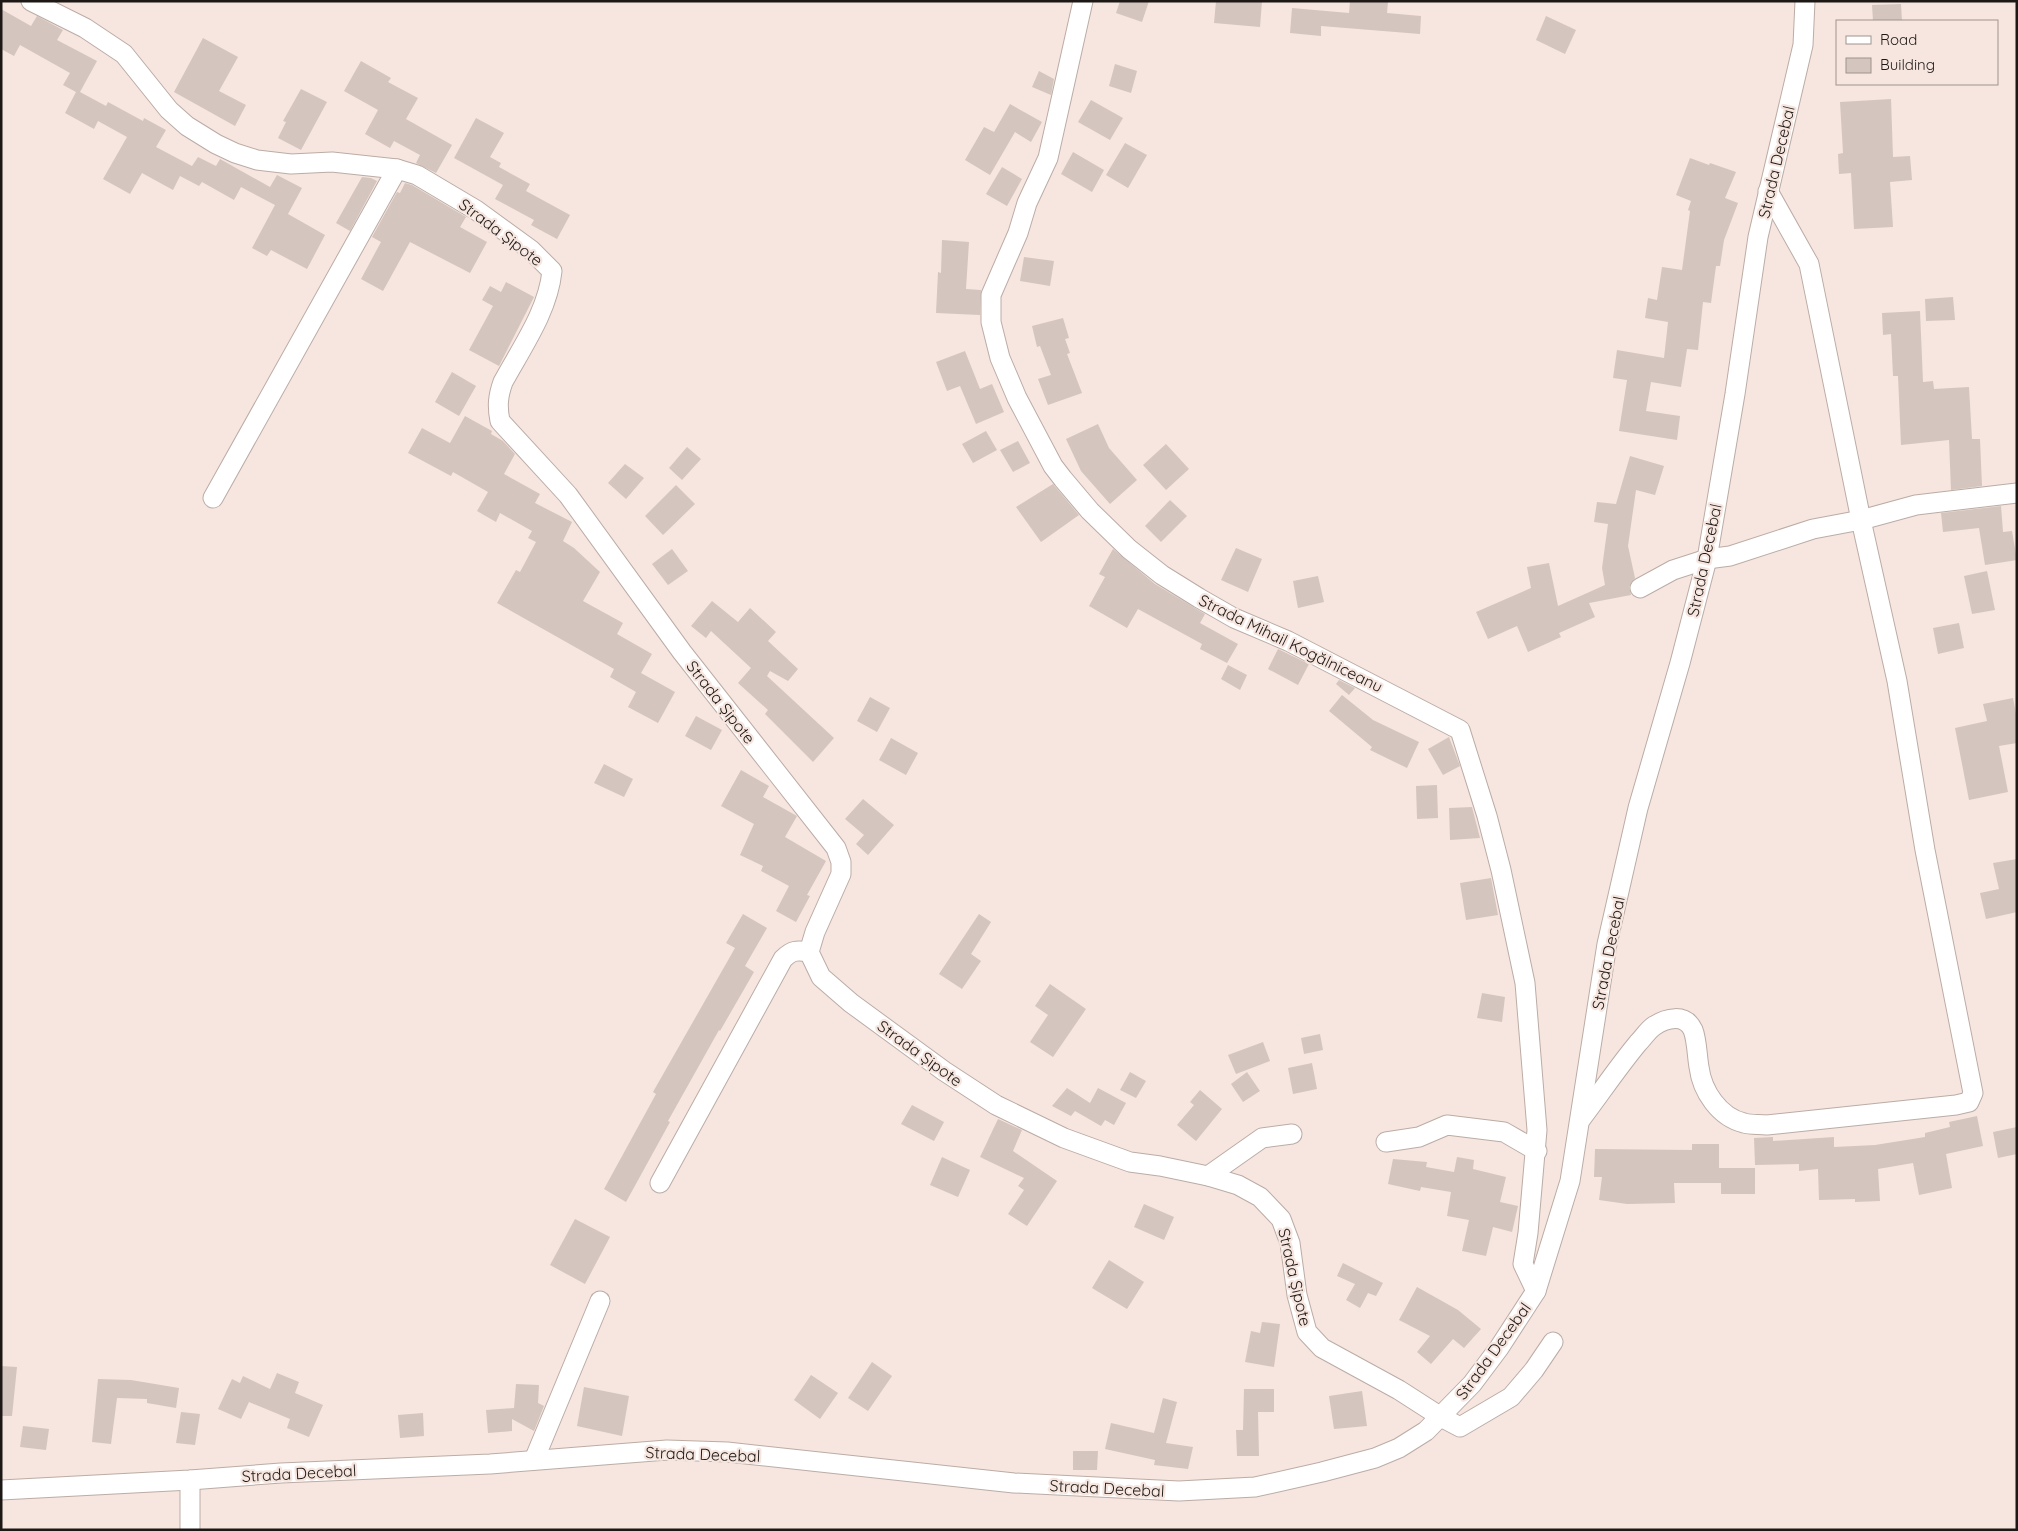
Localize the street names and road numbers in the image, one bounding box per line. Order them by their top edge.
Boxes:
street label: Strada Decebal [1753,104,1799,220]
street label: Strada Șipote [455,194,547,270]
street label: Strada Decebal [1682,502,1726,618]
street label: Strada Mihail Kogălniceanu [1196,590,1386,696]
street label: Strada Șipote [682,656,760,748]
street label: Strada Decebal [1587,895,1629,1011]
street label: Strada Șipote [874,1016,966,1090]
street label: Strada Șipote [1274,1226,1316,1328]
street label: Strada Decebal [1451,1299,1535,1403]
street label: Strada Decebal [645,1442,761,1466]
street label: Strada Decebal [241,1460,357,1486]
street label: Strada Decebal [1049,1475,1165,1501]

